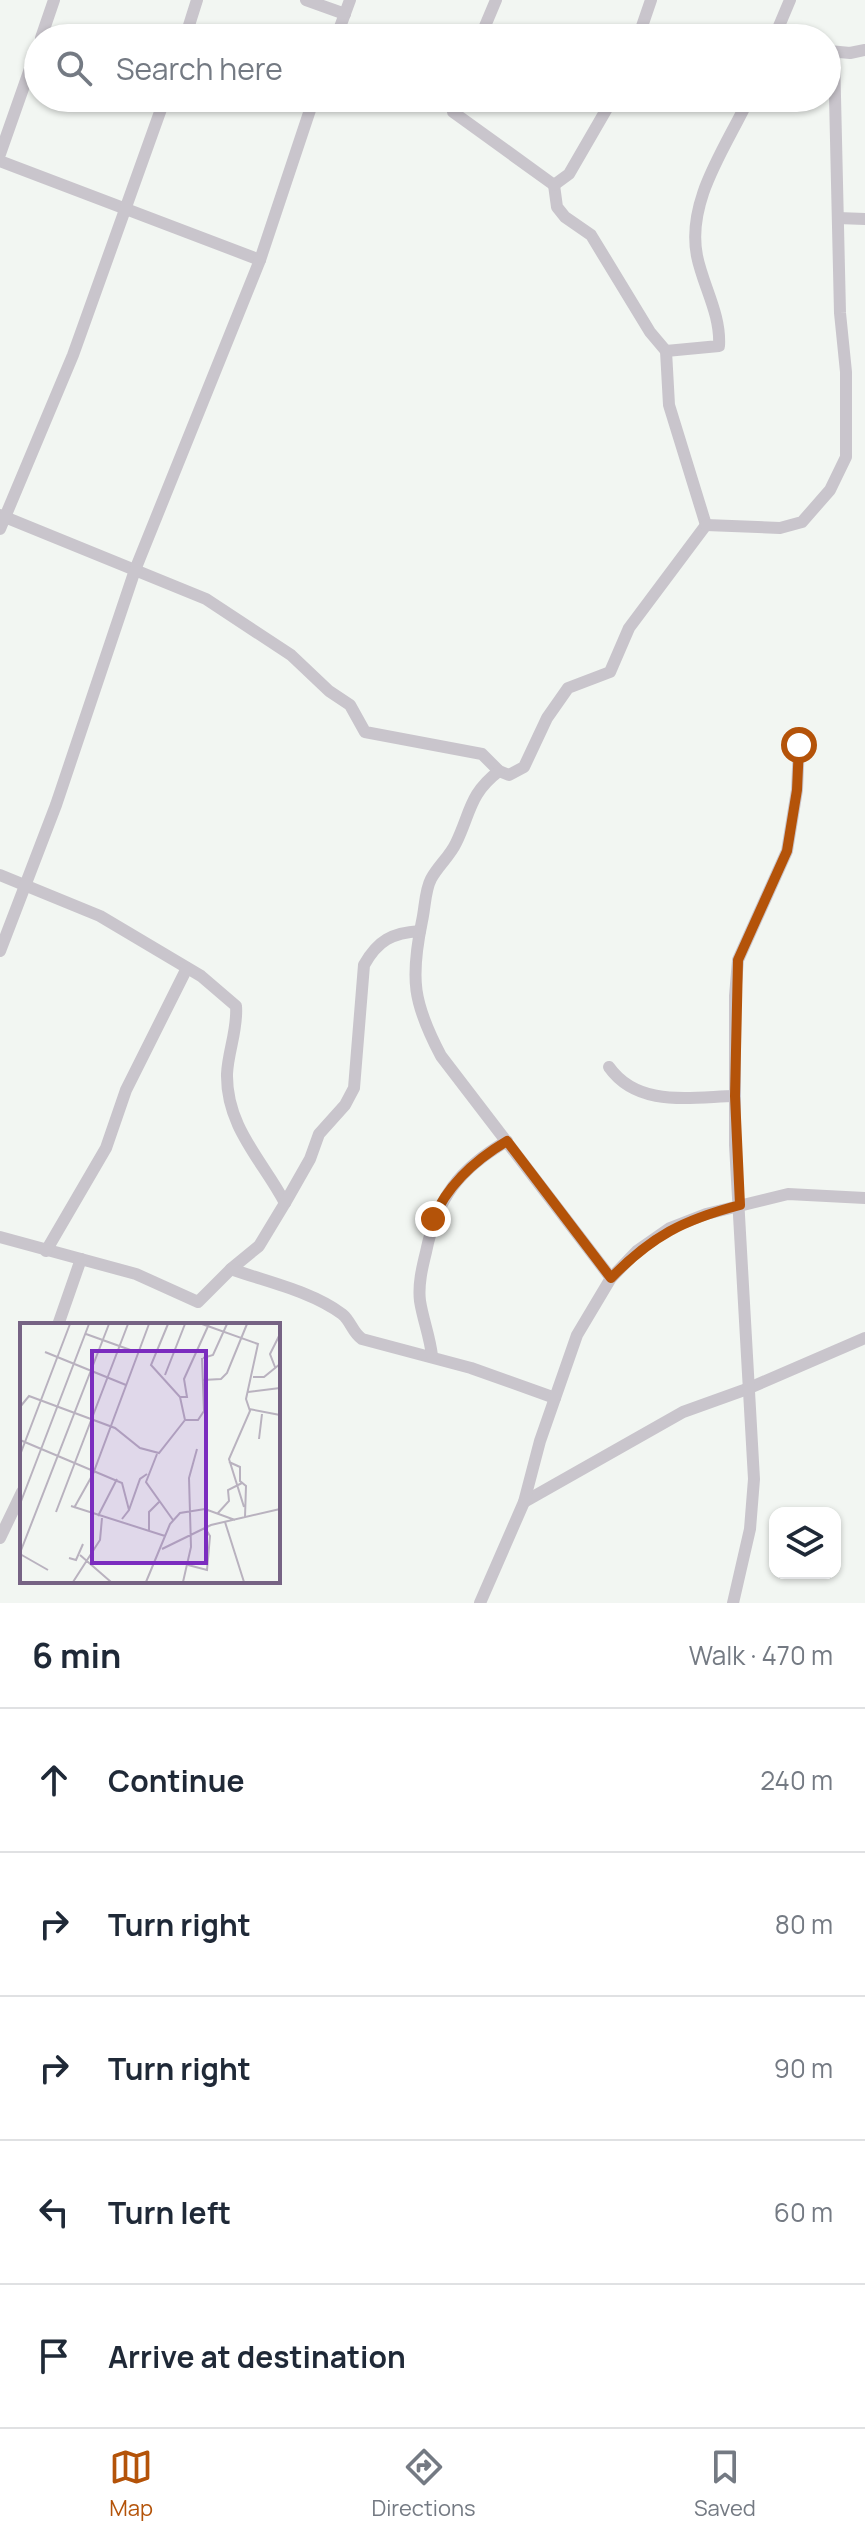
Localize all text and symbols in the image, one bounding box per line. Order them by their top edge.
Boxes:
search box [24,24,841,112]
icon: search [52,46,96,90]
text: Search here [116,48,283,89]
route start [781,727,817,763]
route end [415,1201,451,1237]
inset map [20,1323,280,1583]
map controls [769,1507,841,1579]
button: layers [769,1507,841,1579]
text: 6 min [32,1632,121,1678]
text: Walk · 470 m [689,1637,833,1673]
icon: ahead [32,1758,76,1802]
text: Continue [108,1760,244,1801]
text: 240 m [760,1762,833,1798]
icon: right [32,1902,76,1946]
text: Turn right [108,1904,251,1945]
text: 80 m [775,1906,833,1942]
icon: right [32,2046,76,2090]
text: Turn right [108,2048,251,2089]
text: 90 m [774,2050,833,2086]
icon: left [32,2190,76,2234]
text: Turn left [108,2192,231,2233]
text: 60 m [774,2194,833,2230]
icon: arrive [32,2334,76,2378]
text: Arrive at destination [108,2336,406,2377]
tab: Map [109,2445,153,2523]
tab: Directions [371,2445,476,2523]
tab: Saved [694,2445,756,2523]

